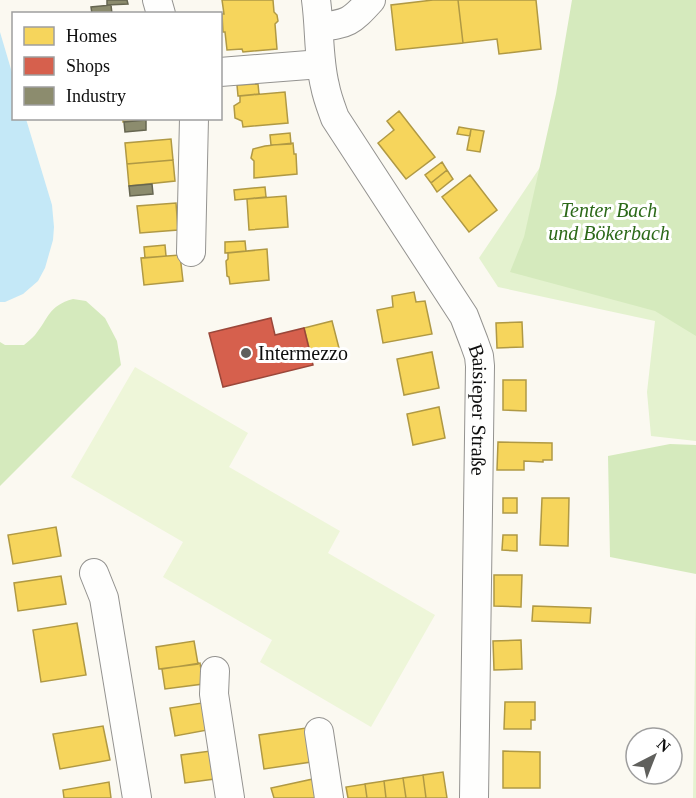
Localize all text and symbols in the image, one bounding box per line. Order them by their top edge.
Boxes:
legend [12,12,222,120]
text: Homes [66,26,117,46]
text: Shops [66,56,110,76]
text: Industry [66,86,126,106]
park label: Tenter Bach und Bökerbach [548,199,670,244]
street label: Baisieper Straße [465,341,491,476]
place label: Intermezzo [258,342,348,364]
marker: Intermezzo [239,346,253,360]
north arrow [624,726,684,786]
text: N [654,735,674,756]

